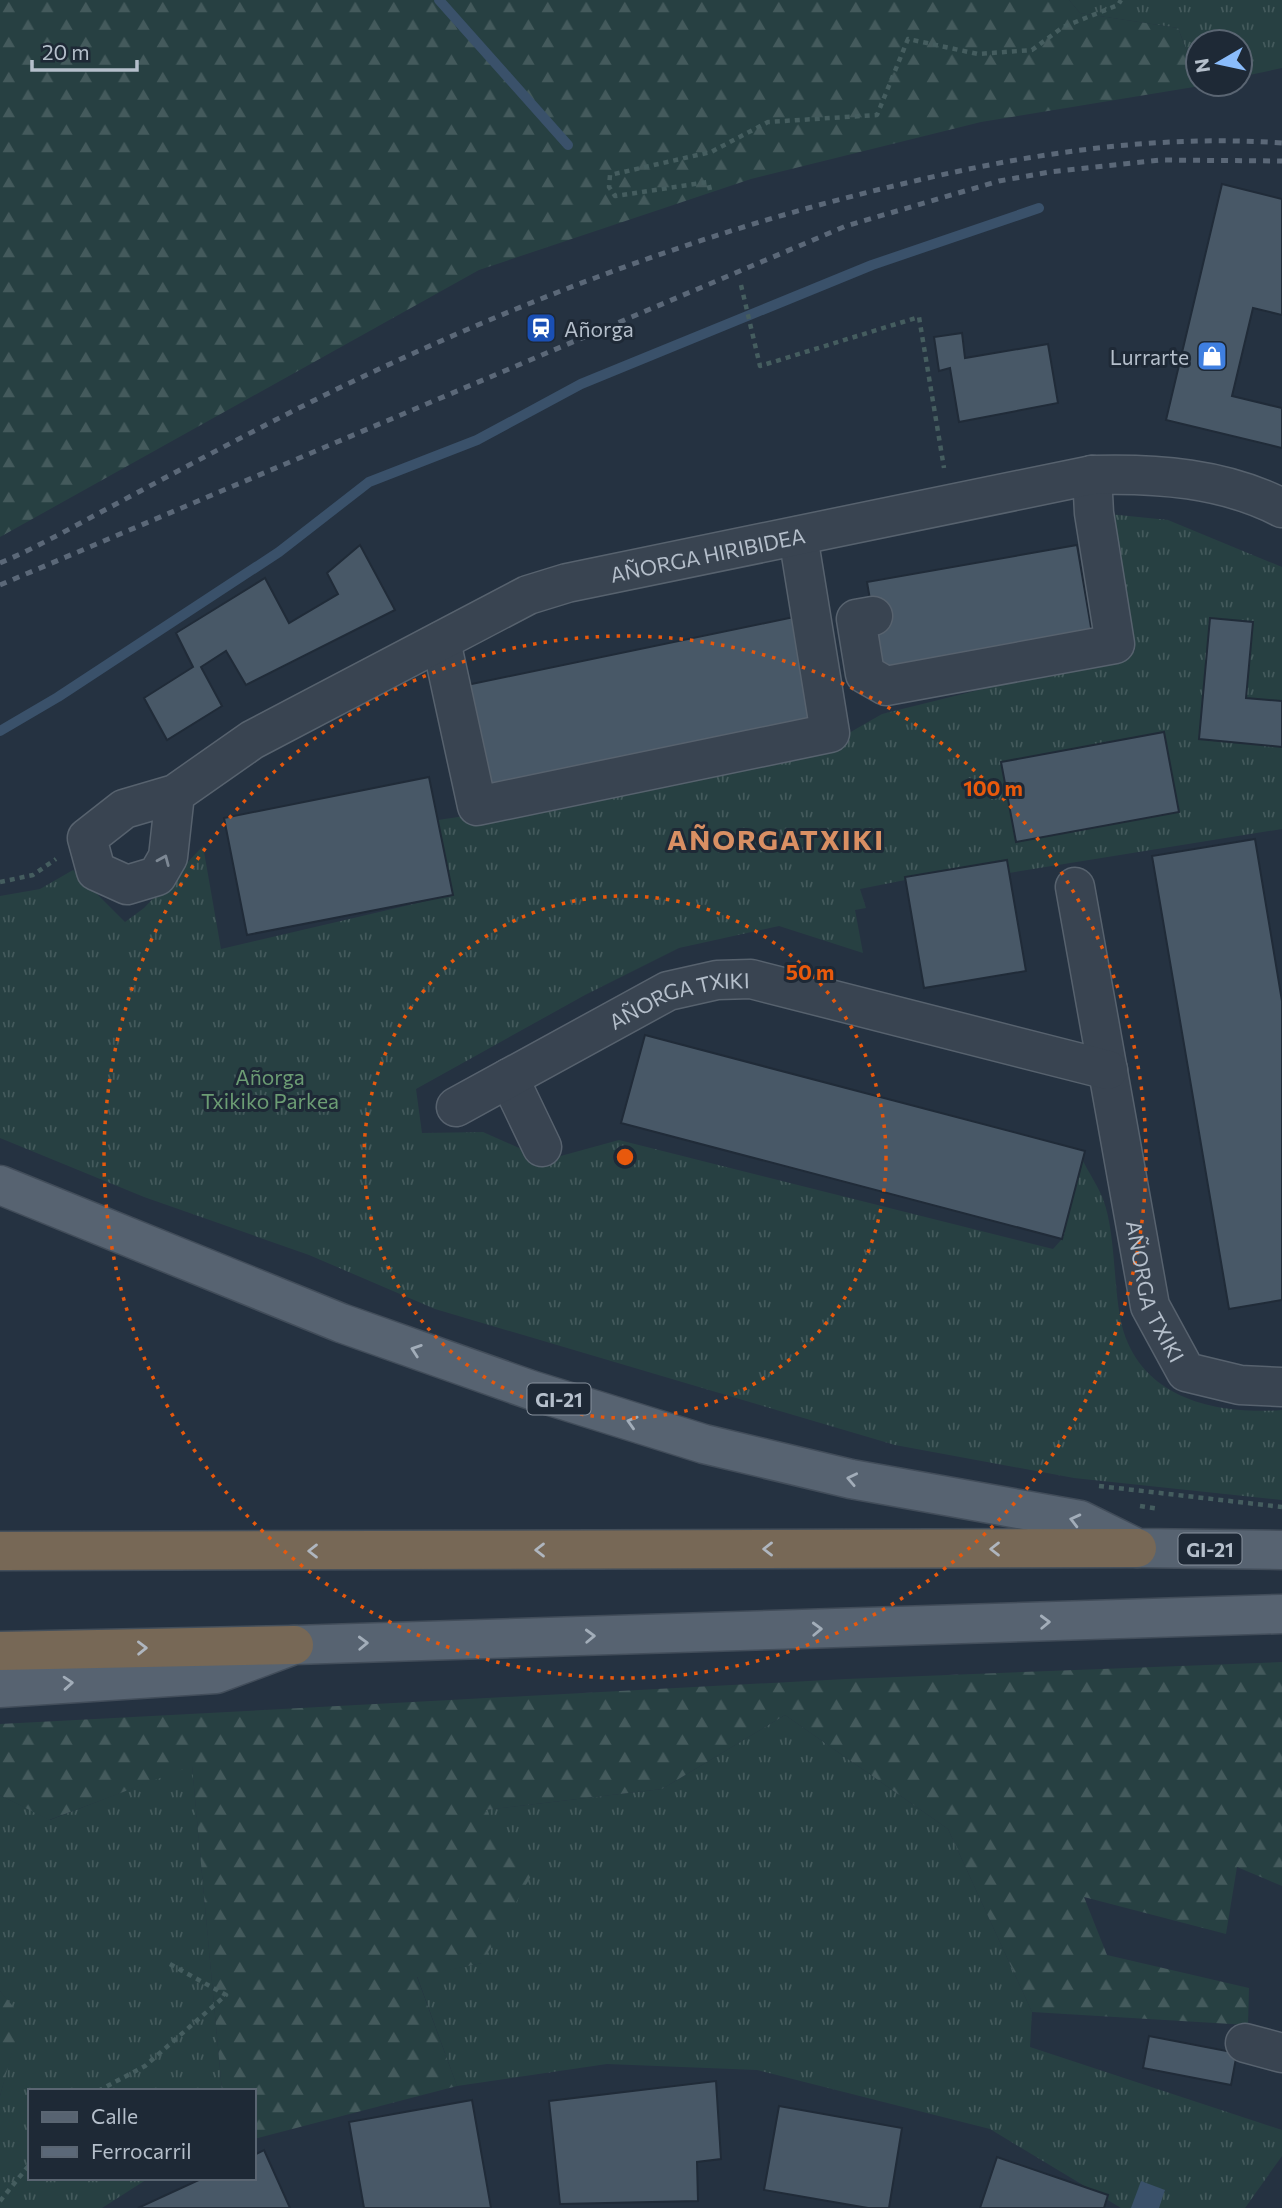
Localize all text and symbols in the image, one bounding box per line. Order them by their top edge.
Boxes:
scale bar [32,28,136,72]
north arrow [1184,28,1254,98]
text: 20 m [42,39,90,64]
text: N [1189,57,1214,75]
station icon: Añorga [524,311,558,345]
place label: Añorga [564,316,634,341]
shop icon: Lurrarte [1195,339,1229,373]
place label: Lurrarte [1110,344,1189,369]
street label: AÑORGA HIRIBIDEA [608,522,807,586]
text: 100 m [963,775,1023,800]
district label: AÑORGATXIKI [667,822,885,856]
one-way arrow [156,855,170,867]
text: 50 m [786,959,834,984]
street label: AÑORGA TXIKI [604,966,750,1034]
park label: Añorga Txikiko Parkea [201,1064,339,1113]
centre of rings [613,1145,637,1169]
street label: AÑORGA TXIKI [1122,1218,1191,1366]
one-way arrow [410,1344,422,1358]
road number: GI-21 [528,1384,590,1414]
one-way arrow [626,1415,638,1430]
one-way arrow [846,1473,858,1488]
one-way arrow [1069,1514,1081,1528]
road number: GI-21 [1178,1534,1242,1564]
one-way arrow [762,1541,773,1557]
one-way arrow [990,1541,1000,1557]
one-way arrow [535,1542,545,1558]
one-way arrow [307,1543,318,1558]
one-way arrow [1039,1614,1050,1629]
one-way arrow [812,1621,823,1636]
one-way arrow [585,1628,596,1644]
one-way arrow [358,1635,368,1651]
one-way arrow [136,1641,147,1656]
one-way arrow [63,1676,74,1691]
legend [28,2089,256,2180]
text: Calle [91,2103,138,2128]
text: Ferrocarril [91,2138,192,2163]

